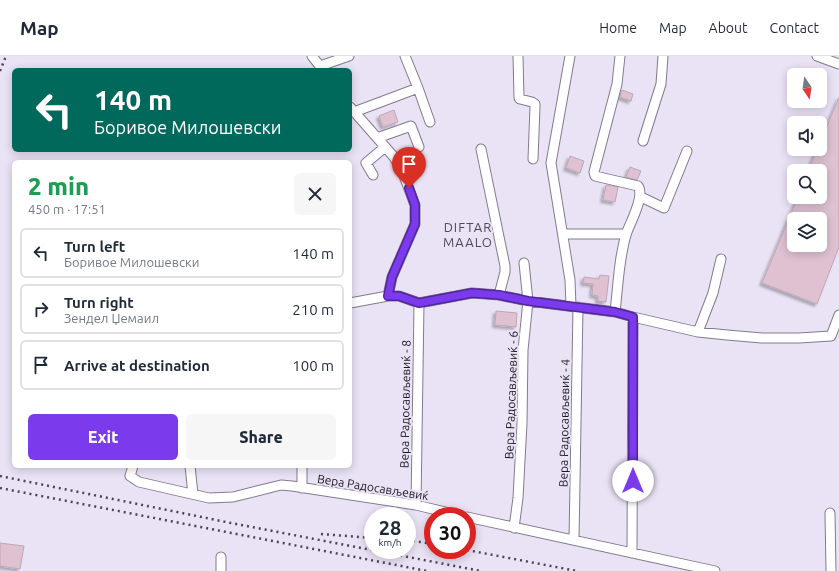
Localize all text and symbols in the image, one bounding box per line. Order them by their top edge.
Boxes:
text: Map [20,17,59,39]
text: Home [599,20,637,36]
text: Map [659,20,687,36]
text: About [709,20,748,36]
text: Contact [770,20,819,36]
north arrow [787,68,827,108]
map controls [787,68,827,252]
icon: left [28,84,80,136]
text: 140 m [94,84,172,115]
button: sound [787,116,827,156]
text: Боривое Милошевски [94,117,281,137]
pin [392,147,426,188]
icon: arrive [398,153,420,175]
button: search [787,164,827,204]
text: 2 min [28,173,89,200]
button: close [294,173,336,215]
text: 450 m · 17:51 [28,202,106,216]
button: layers [787,212,827,252]
district label: DIFTAR MAALO [443,220,493,249]
text: Turn left [64,238,125,255]
icon: left [30,242,52,264]
text: 140 m [292,245,334,262]
text: Боривое Милошевски [64,255,199,269]
text: Turn right [64,294,134,311]
icon: right [30,298,52,320]
text: 210 m [292,301,334,318]
text: Зендел Џемаил [64,311,159,325]
street label: Вера Радосављевиќ - 6 [502,330,520,459]
street label: Вера Радосављевиќ - 8 [397,340,413,468]
icon: arrive [30,354,52,376]
text: Arrive at destination [64,357,210,374]
text: 100 m [292,357,334,374]
street label: Вера Радосављевиќ - 4 [556,359,572,487]
button: Exit [28,414,178,460]
button: Share [186,414,336,460]
position arrow [612,460,654,502]
street label: Вера Радосављевиќ [316,472,430,502]
speed limit sign: 30 [424,507,476,559]
text: 28 [379,516,401,539]
text: km/h [378,537,402,548]

